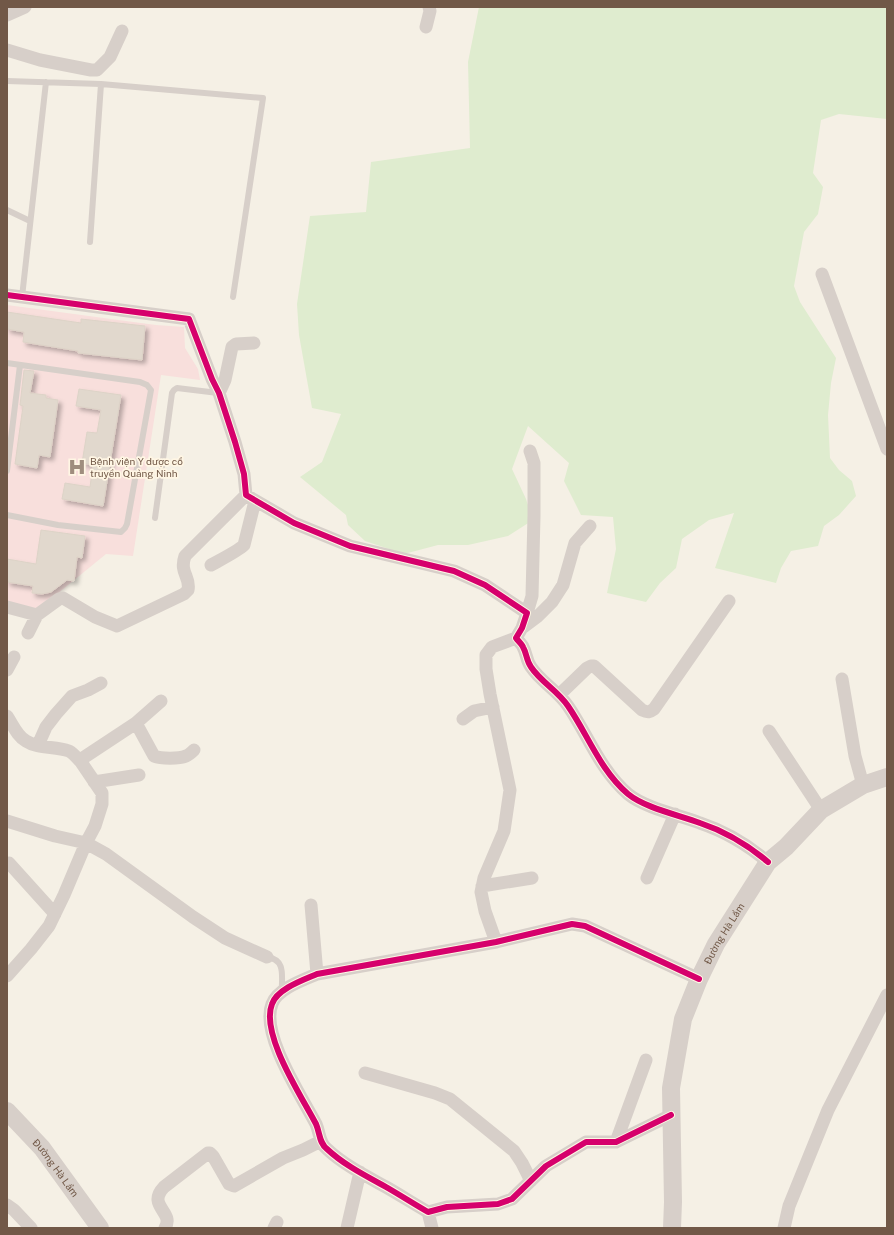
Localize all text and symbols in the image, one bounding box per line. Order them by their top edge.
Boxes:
place label: Bệnh viện Y dược cổ truyền Quảng Ninh [90,455,183,479]
hospital icon: Bệnh viện Y dược cổ truyền Quảng Ninh [67,457,87,477]
street label: Đường Hà Lầm [701,901,747,966]
street label: Đường Hà Lầm [30,1136,81,1199]

